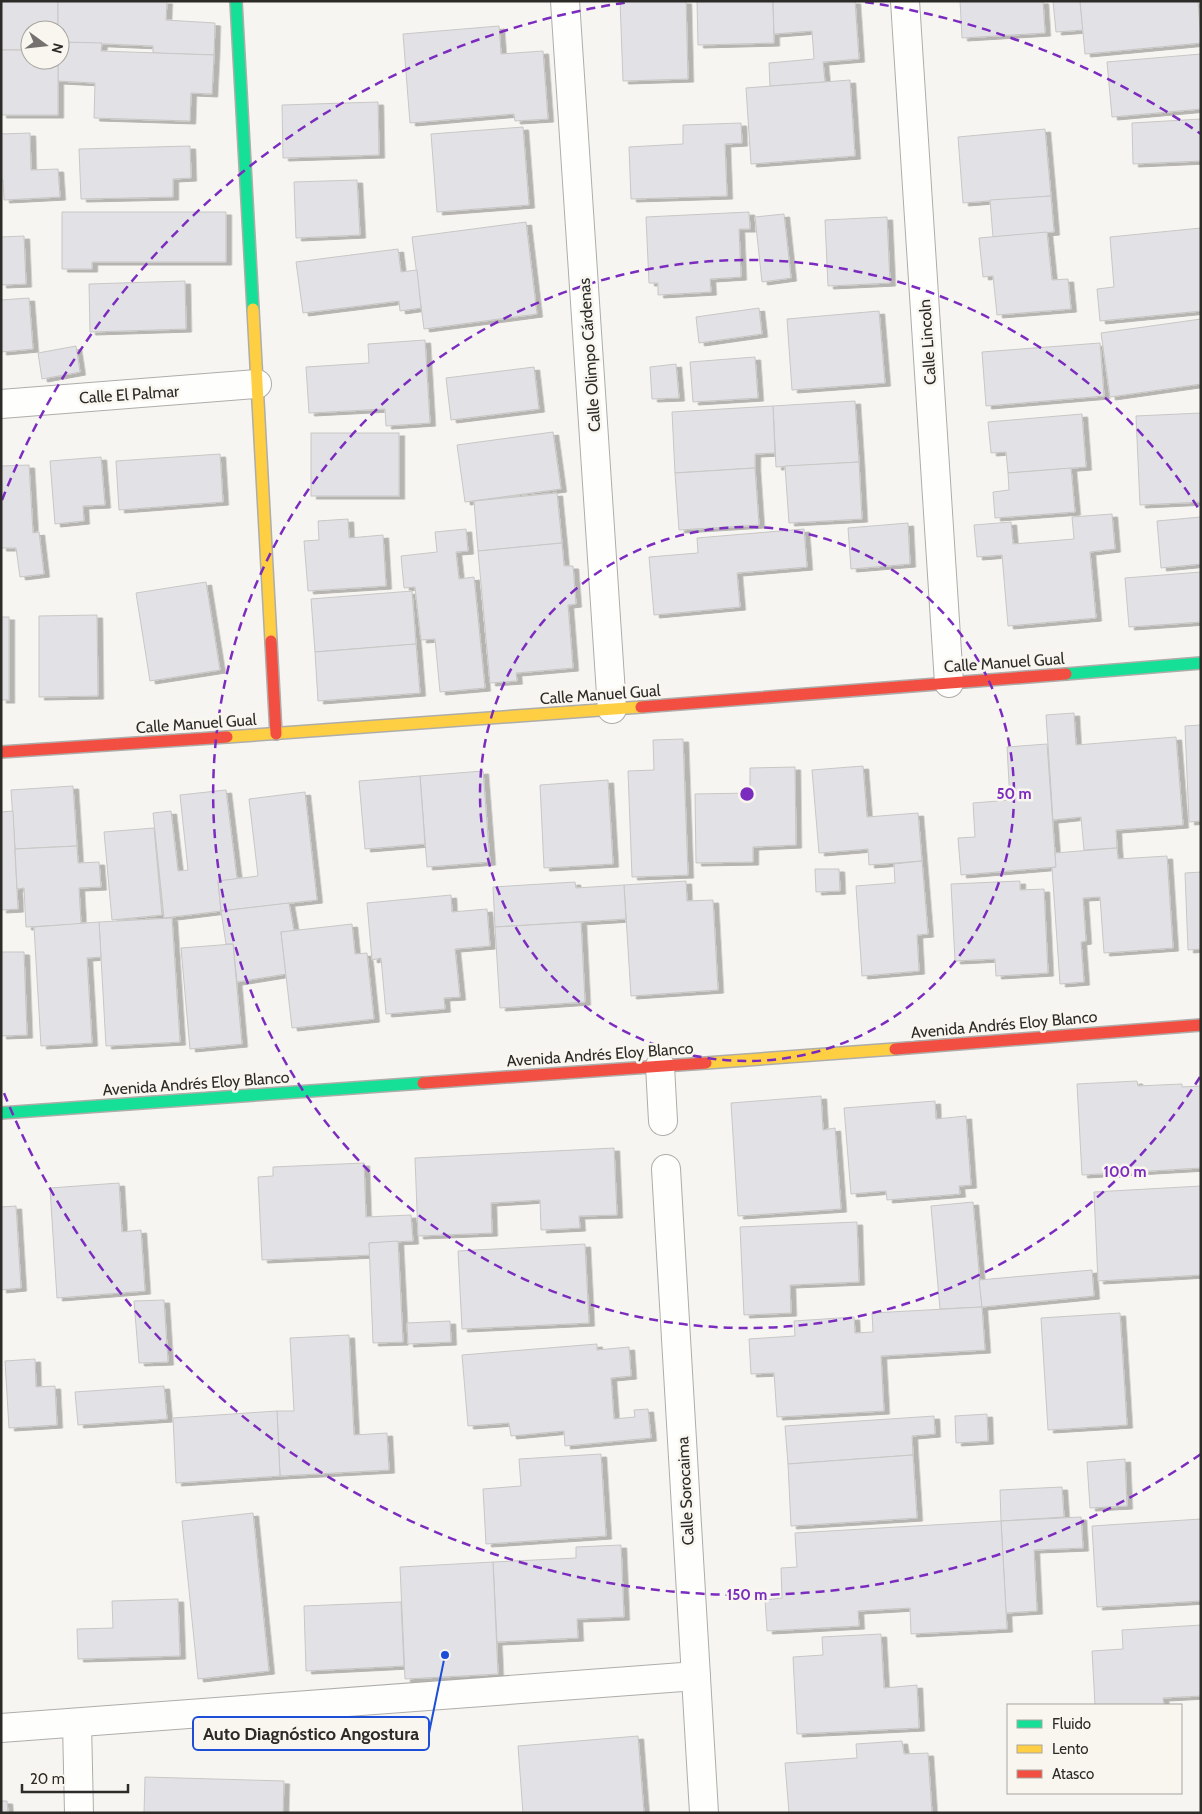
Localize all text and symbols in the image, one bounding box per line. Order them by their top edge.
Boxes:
north arrow [20,20,70,70]
text: N [48,41,68,55]
street label: Calle Olimpo Cárdenas [575,277,604,433]
street label: Calle Lincoln [915,298,940,385]
street label: Calle El Palmar [78,381,181,407]
street label: Calle Manuel Gual [943,649,1065,676]
street label: Calle Manuel Gual [539,681,661,708]
street label: Calle Manuel Gual [135,710,257,737]
centre of rings [738,785,756,803]
text: 50 m [996,785,1032,803]
street label: Avenida Andrés Eloy Blanco [910,1007,1098,1042]
street label: Avenida Andrés Eloy Blanco [506,1038,694,1071]
street label: Avenida Andrés Eloy Blanco [102,1067,290,1100]
text: 100 m [1103,1163,1147,1181]
street label: Calle Sorocaima [673,1436,698,1546]
text: 150 m [727,1586,767,1604]
legend [1007,1704,1182,1794]
text: Fluido [1052,1715,1091,1733]
callout: Auto Diagnóstico Angostura [193,1717,429,1750]
text: Auto Diagnóstico Angostura [203,1723,419,1745]
text: Lento [1052,1740,1089,1758]
scale bar [22,1762,129,1794]
text: Atasco [1052,1765,1094,1783]
text: 20 m [30,1770,65,1788]

